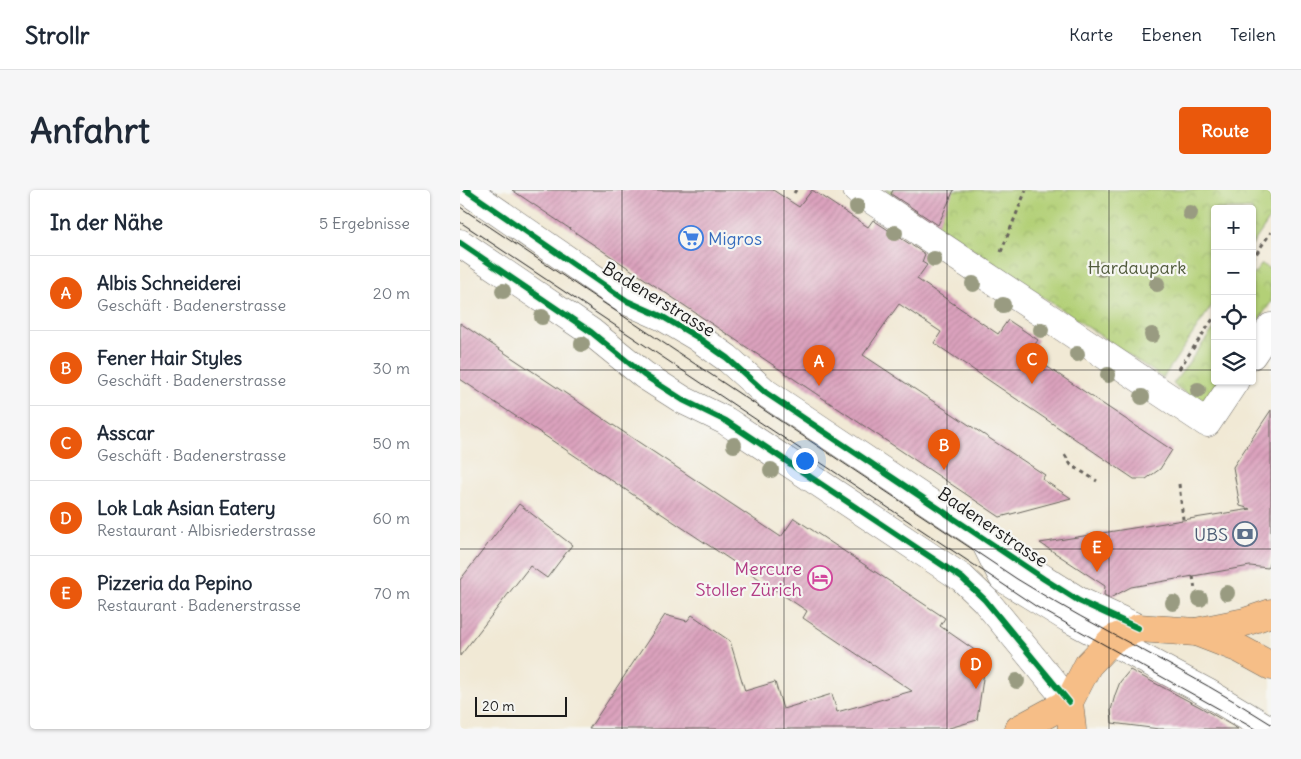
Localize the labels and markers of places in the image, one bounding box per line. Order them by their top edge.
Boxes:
supermarket icon: Migros [678,225,704,251]
place label: Migros [708,227,762,250]
pin: C [1016,343,1048,384]
pin: A [803,345,835,386]
pin: B [928,429,960,470]
bank icon: UBS [1232,521,1258,547]
place label: UBS [1194,523,1228,546]
pin: E [1081,531,1113,572]
place label: Mercure Stoller Zürich [695,557,802,601]
hotel icon: Mercure Stoller Zürich [807,565,833,591]
pin: D [960,648,992,689]

